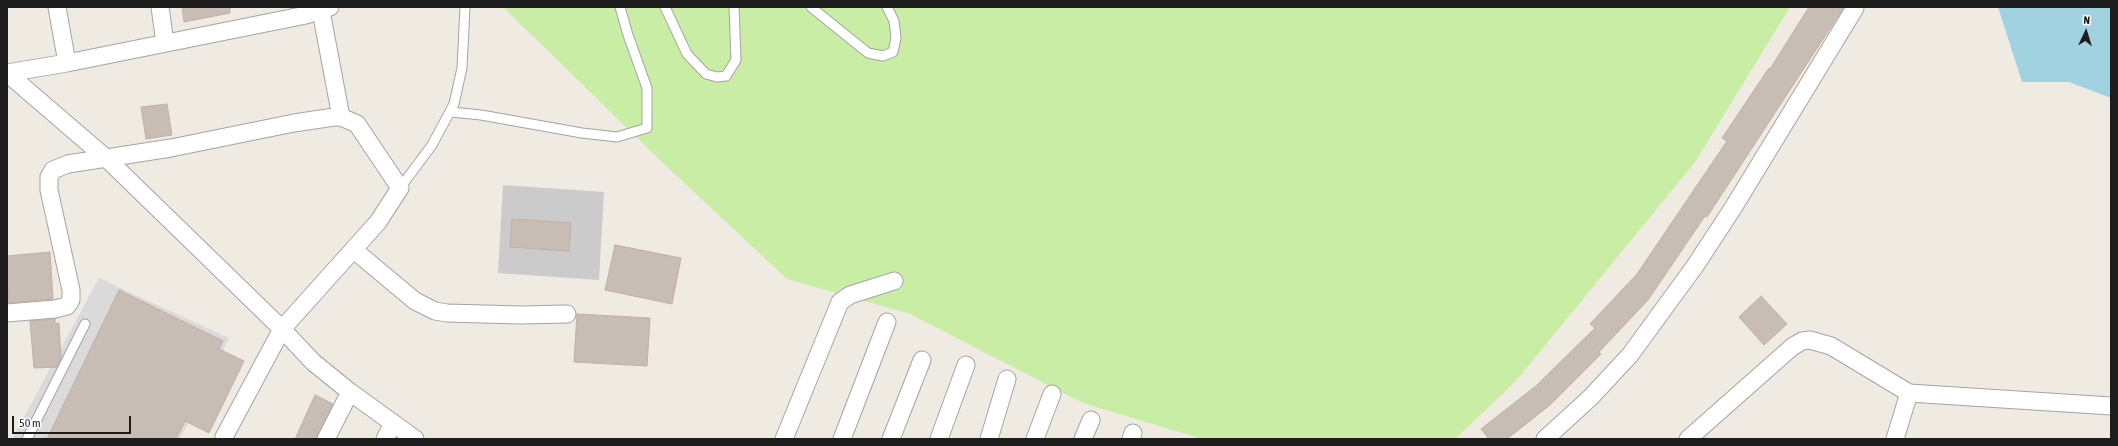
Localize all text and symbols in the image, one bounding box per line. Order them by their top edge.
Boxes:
north arrow [2066,12,2106,52]
text: N [2083,14,2090,26]
scale bar [14,408,133,434]
text: 50 m [19,416,41,430]

